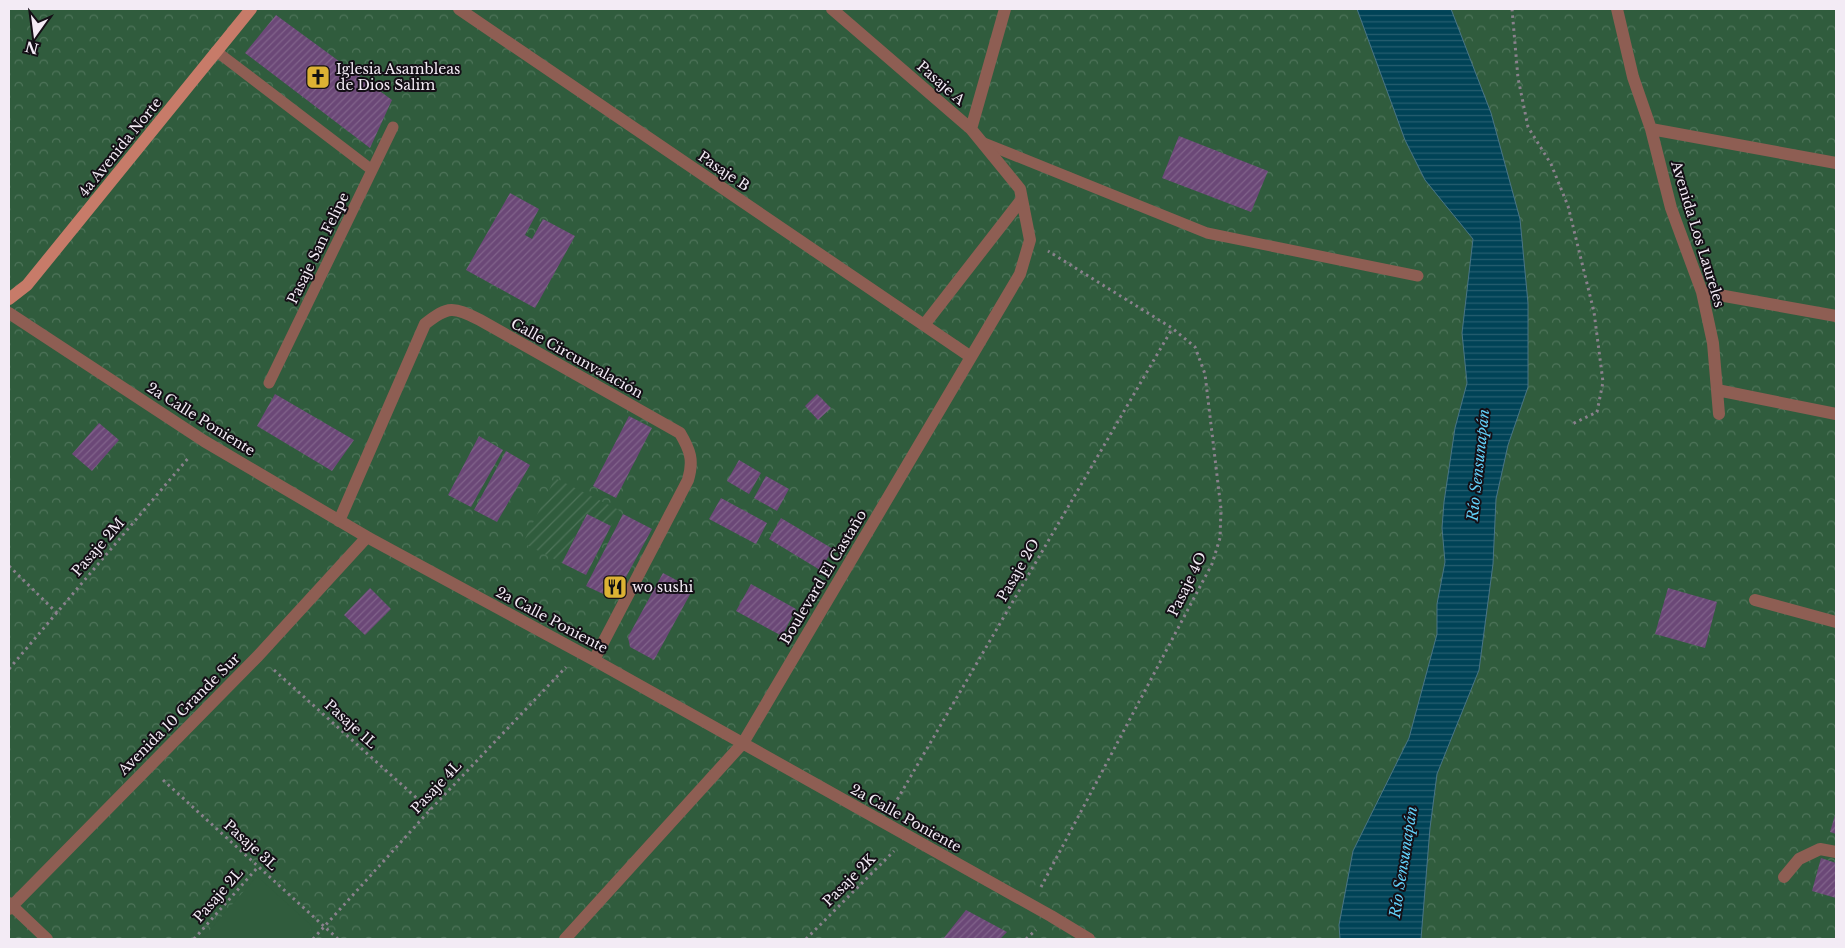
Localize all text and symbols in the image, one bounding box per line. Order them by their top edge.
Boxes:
north arrow [10,10,60,60]
text: N [23,37,40,58]
street label: Pasaje A [913,57,969,109]
place label: Iglesia Asambleas de Dios Salim [336,60,460,94]
church icon: Iglesia Asambleas de Dios Salim [305,64,331,90]
street label: 4a Avenida Norte [75,94,165,200]
street label: Pasaje B [695,147,753,195]
street label: Avenida Los Laureles [1667,158,1729,309]
street label: Pasaje San Felipe [283,189,353,307]
street label: Calle Circunvalación [508,314,647,402]
street label: 2a Calle Poniente [144,378,258,460]
water label: Río Sensunapán [1463,408,1493,523]
street label: Boulevard El Castaño [776,506,870,648]
street label: Pasaje 2M [68,514,128,580]
street label: Pasaje 2O [993,535,1043,605]
street label: Pasaje 4O [1164,549,1210,619]
restaurant icon: wo sushi [602,574,628,600]
place label: wo sushi [632,578,694,596]
street label: 2a Calle Poniente [493,583,611,657]
street label: Avenida 10 Grande Sur [114,649,244,779]
street label: Pasaje 1L [321,696,381,752]
street label: Pasaje 4L [407,757,465,817]
street label: 2a Calle Poniente [847,780,965,856]
water label: Río Sensunapán [1385,805,1421,920]
street label: Pasaje 3L [220,816,282,874]
street label: Pasaje 2K [819,849,880,910]
street label: Pasaje 2L [189,864,247,926]

